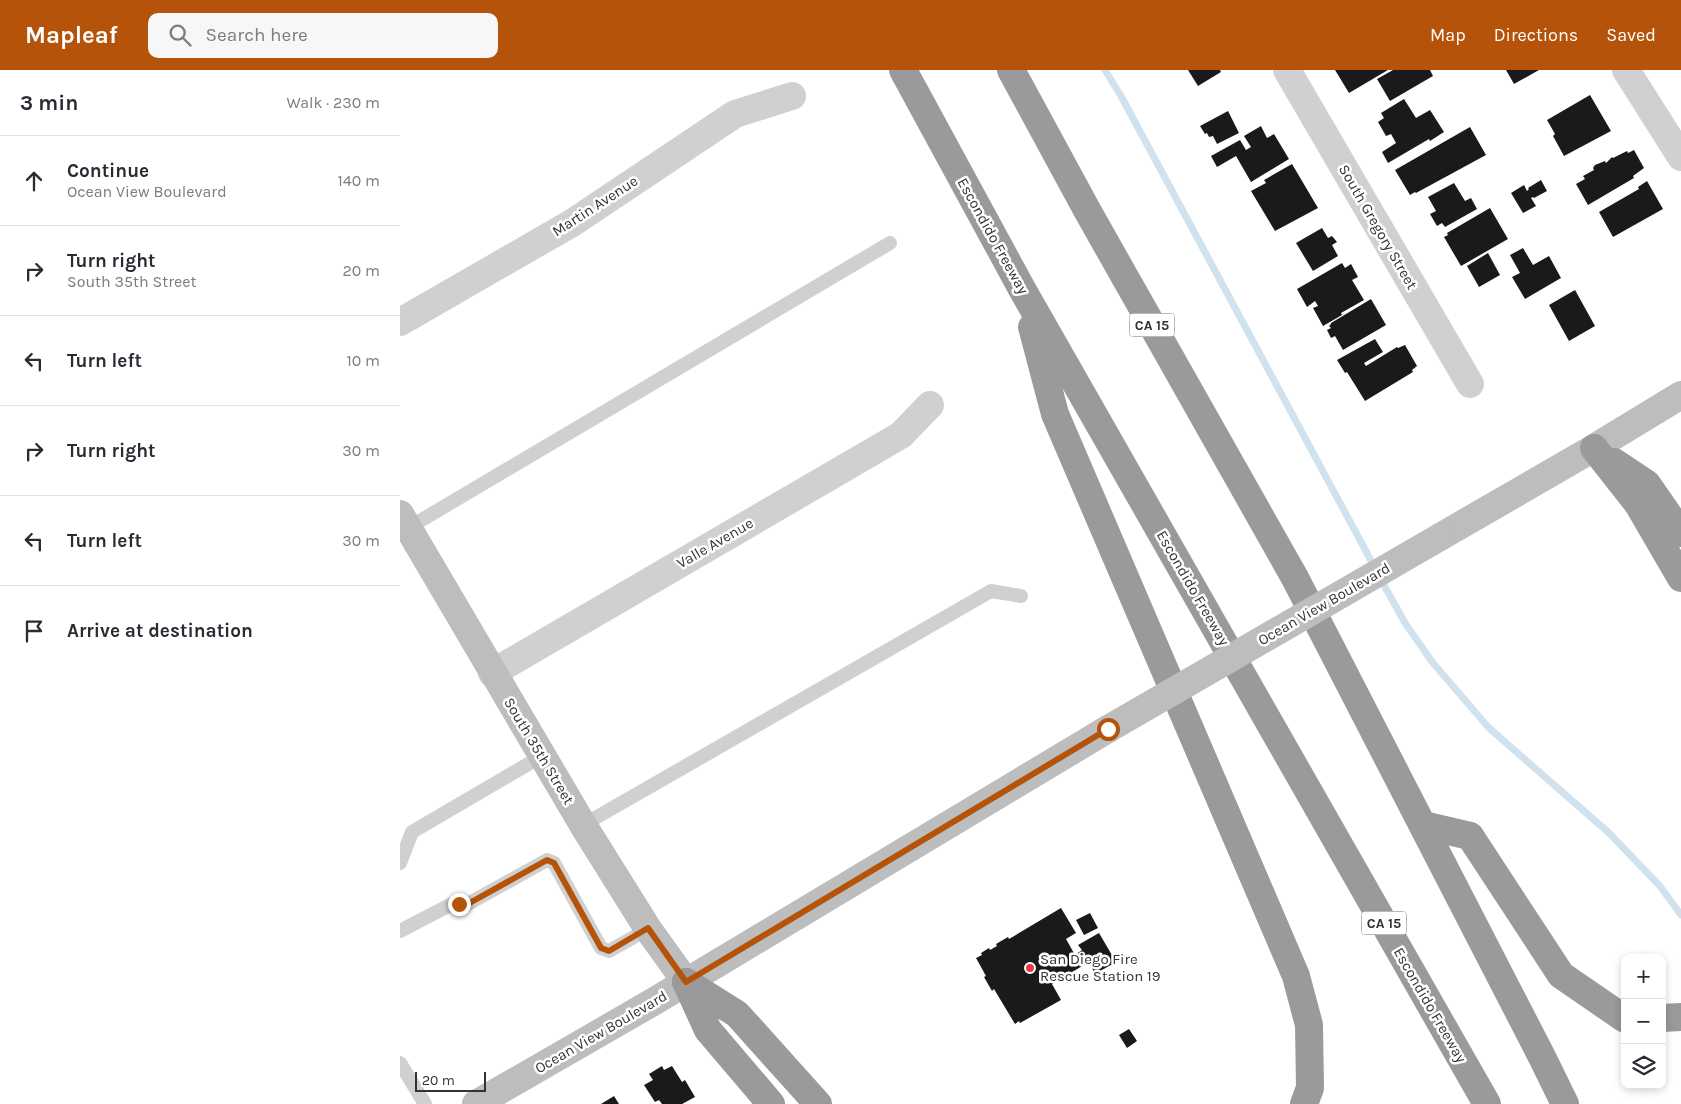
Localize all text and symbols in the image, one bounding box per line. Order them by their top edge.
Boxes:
search box [148,13,498,58]
text: Mapleaf [25,21,118,49]
icon: search [166,21,194,49]
text: Search here [206,24,308,46]
text: Map [1430,24,1466,46]
text: Directions [1494,24,1578,46]
text: Saved [1606,24,1656,46]
text: 3 min [20,91,78,115]
text: Walk · 230 m [286,93,380,112]
text: Continue [67,160,149,182]
street label: South Gregory Street [1335,161,1421,293]
icon: ahead [20,167,48,195]
text: 140 m [338,171,380,190]
street label: Martin Avenue [549,172,641,240]
street label: Escondido Freeway [954,175,1032,297]
text: Ocean View Boulevard [67,182,227,201]
text: Turn right [67,250,156,272]
icon: right [20,257,48,285]
text: 20 m [342,261,380,280]
text: South 35th Street [67,272,196,291]
road number: CA 15 [1130,314,1174,336]
icon: left [20,347,48,375]
text: Turn left [67,350,142,372]
text: 10 m [346,351,380,370]
icon: right [20,437,48,465]
text: Turn right [67,440,156,462]
text: 30 m [342,441,380,460]
street label: Valle Avenue [674,514,756,572]
icon: left [20,527,48,555]
street label: Escondido Freeway [1153,527,1233,649]
text: Turn left [67,530,142,552]
text: 30 m [342,531,380,550]
street label: Ocean View Boulevard [1255,559,1393,649]
icon: arrive [20,617,48,645]
text: Arrive at destination [67,620,253,642]
street label: South 35th Street [500,694,578,808]
route start [1097,718,1120,741]
route end [448,893,471,916]
road number: CA 15 [1362,911,1406,934]
street label: Escondido Freeway [1390,944,1470,1066]
place label: San Diego Fire Rescue Station 19 [1040,950,1160,985]
map controls [1621,954,1666,1089]
button: + [1621,954,1666,999]
marker: San Diego Fire Rescue Station 19 [1024,962,1036,974]
street label: Ocean View Boulevard [532,987,670,1077]
button: − [1621,999,1666,1044]
button: layers [1621,1044,1666,1089]
scale bar [415,1069,486,1092]
text: 20 m [422,1072,455,1089]

